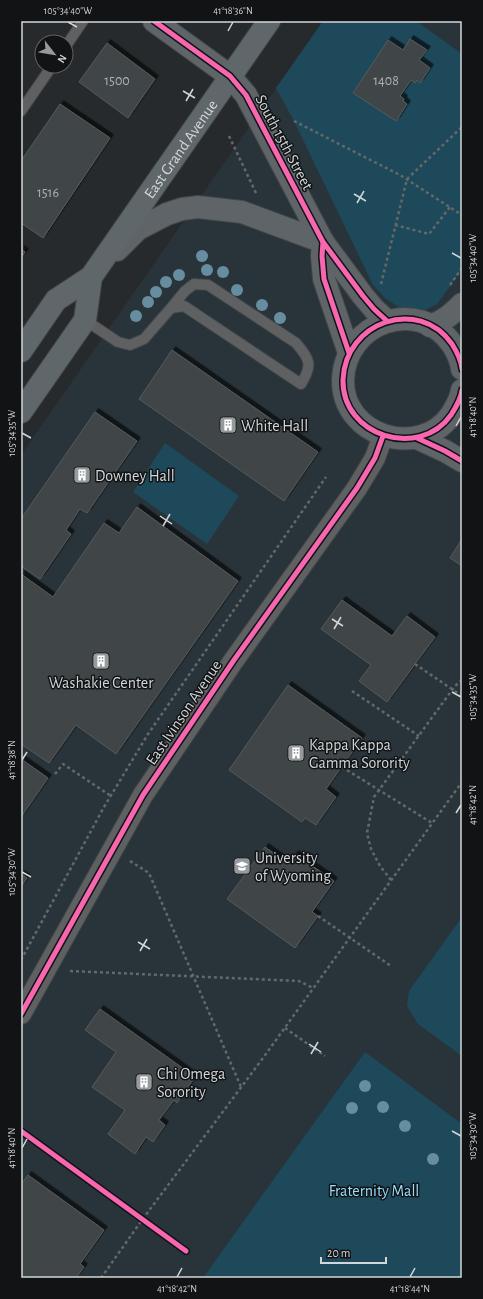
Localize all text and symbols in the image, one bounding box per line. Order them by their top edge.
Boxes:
text: 105°34'40"W [44,6,92,16]
text: 41°18'36"N [213,6,253,16]
north arrow [34,34,74,74]
text: N [55,53,69,65]
house number: 1500 [104,74,130,88]
house number: 1408 [373,74,399,88]
street label: South 15th Street [252,92,316,193]
street label: East Grand Avenue [141,97,221,201]
house number: 1516 [37,186,59,200]
text: 105°34'40"W [468,234,478,282]
text: 41°18'40"N [468,397,478,437]
text: 105°34'35"W [7,410,17,456]
building icon: White Hall [218,415,238,435]
place label: White Hall [241,418,308,434]
building icon: Downey Hall [72,465,92,485]
place label: Downey Hall [95,468,175,485]
building icon: Washakie Center [91,651,111,671]
street label: East Ivinson Avenue [143,657,225,768]
text: 105°34'35"W [468,674,478,720]
place label: Washakie Center [49,675,154,691]
place label: Kappa Kappa Gamma Sorority [309,737,410,772]
text: 41°18'38"N [7,740,17,780]
building icon: Kappa Kappa Gamma Sorority [286,743,306,763]
text: 41°18'42"N [468,785,478,825]
text: 105°34'30"W [7,848,17,896]
place label: University of Wyoming [255,850,331,885]
school or university icon: University of Wyoming [232,856,252,876]
place label: Chi Omega Sorority [157,1066,225,1101]
building icon: Chi Omega Sorority [134,1072,154,1092]
text: 105°34'30"W [468,1112,478,1160]
text: 41°18'40"N [7,1128,17,1168]
park label: Fraternity Mall [329,1183,419,1200]
scale bar [321,1239,386,1265]
text: 20 m [327,1247,350,1259]
text: 41°18'42"N [157,1284,197,1294]
text: 41°18'44"N [390,1284,430,1294]

